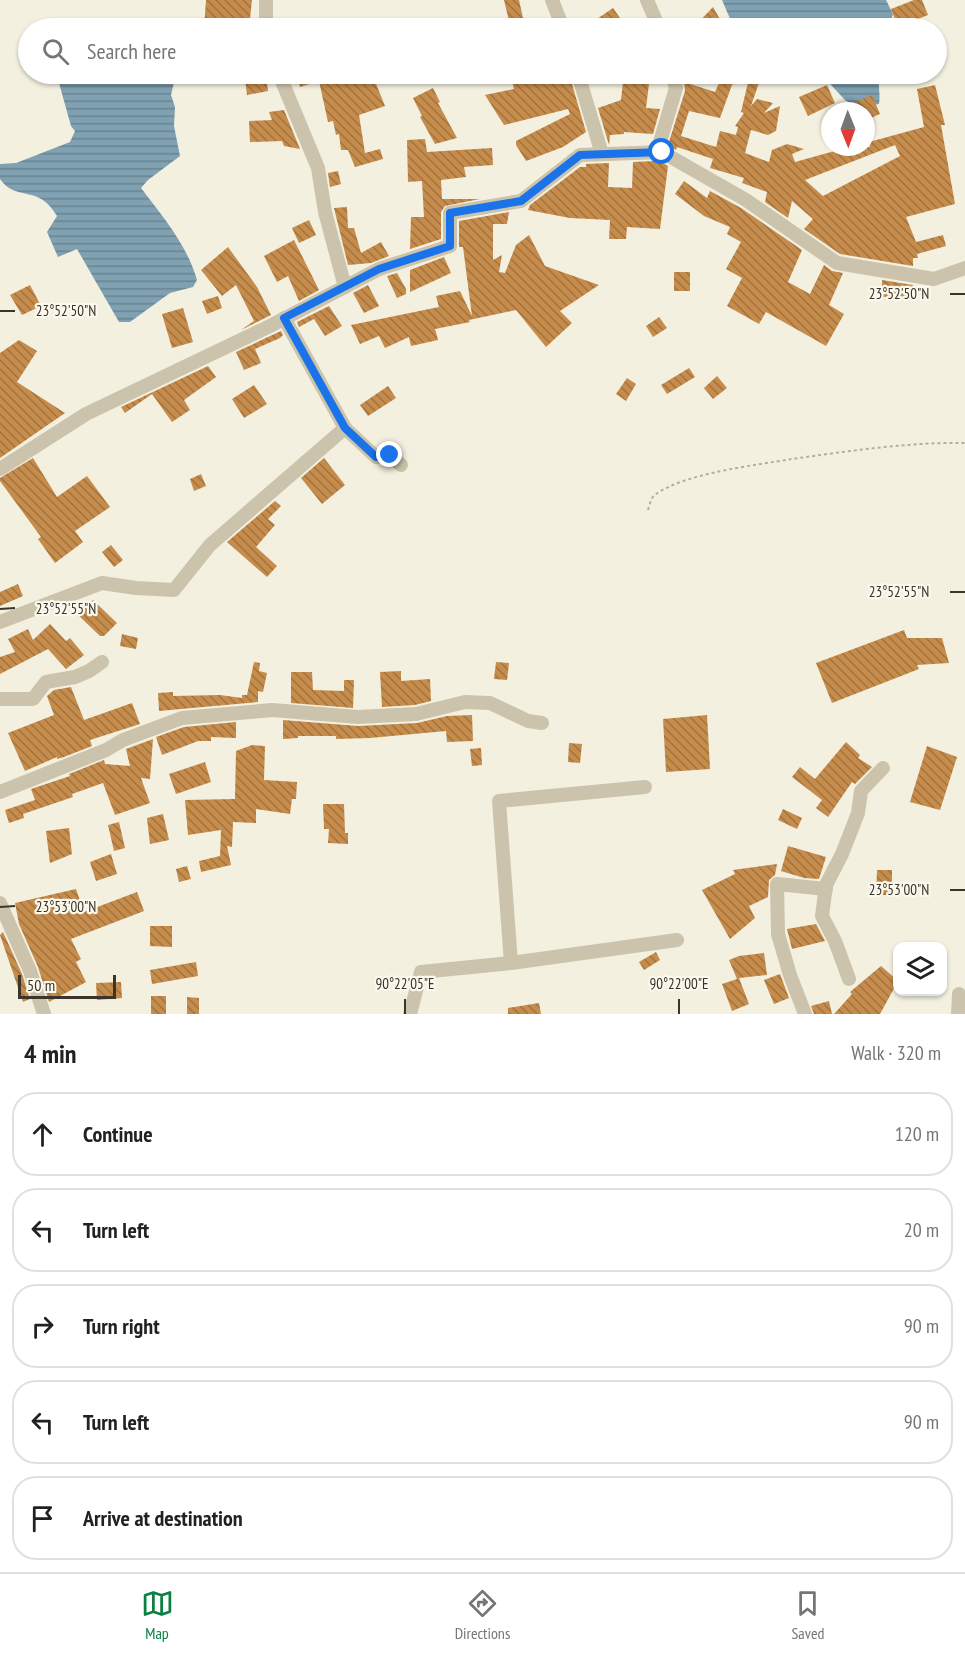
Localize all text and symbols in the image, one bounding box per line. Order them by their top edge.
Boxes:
search box [18,18,947,84]
icon: search [39,35,72,68]
text: Search here [87,37,176,65]
north arrow [821,102,875,156]
route start [648,138,674,164]
text: 23°52'50"N [869,284,929,303]
text: 23°52'50"N [36,301,96,320]
route end [376,441,402,467]
text: 23°52'55"N [869,582,929,601]
text: 23°52'55"N [36,599,96,618]
text: 23°53'00"N [869,880,929,899]
text: 23°53'00"N [36,897,96,916]
map controls [893,942,947,996]
button: layers [893,942,947,996]
scale bar [18,972,116,1000]
text: 90°22'05"E [375,974,435,993]
text: 90°22'00"E [649,974,709,993]
text: 50 m [27,975,55,995]
text: 4 min [24,1037,77,1070]
text: Walk · 320 m [851,1040,941,1066]
icon: ahead [26,1118,59,1151]
text: Continue [83,1120,153,1148]
text: 120 m [895,1121,939,1147]
icon: left [26,1214,59,1247]
text: Turn left [83,1216,149,1244]
text: 20 m [904,1217,939,1243]
icon: right [26,1310,59,1343]
text: Turn right [83,1312,160,1340]
text: 90 m [904,1313,939,1339]
icon: left [26,1406,59,1439]
text: Turn left [83,1408,149,1436]
text: 90 m [904,1409,939,1435]
icon: arrive [26,1502,59,1535]
text: Arrive at destination [83,1504,243,1532]
tab: Map [141,1587,174,1643]
tab: Directions [455,1587,510,1643]
tab: Saved [791,1587,824,1643]

